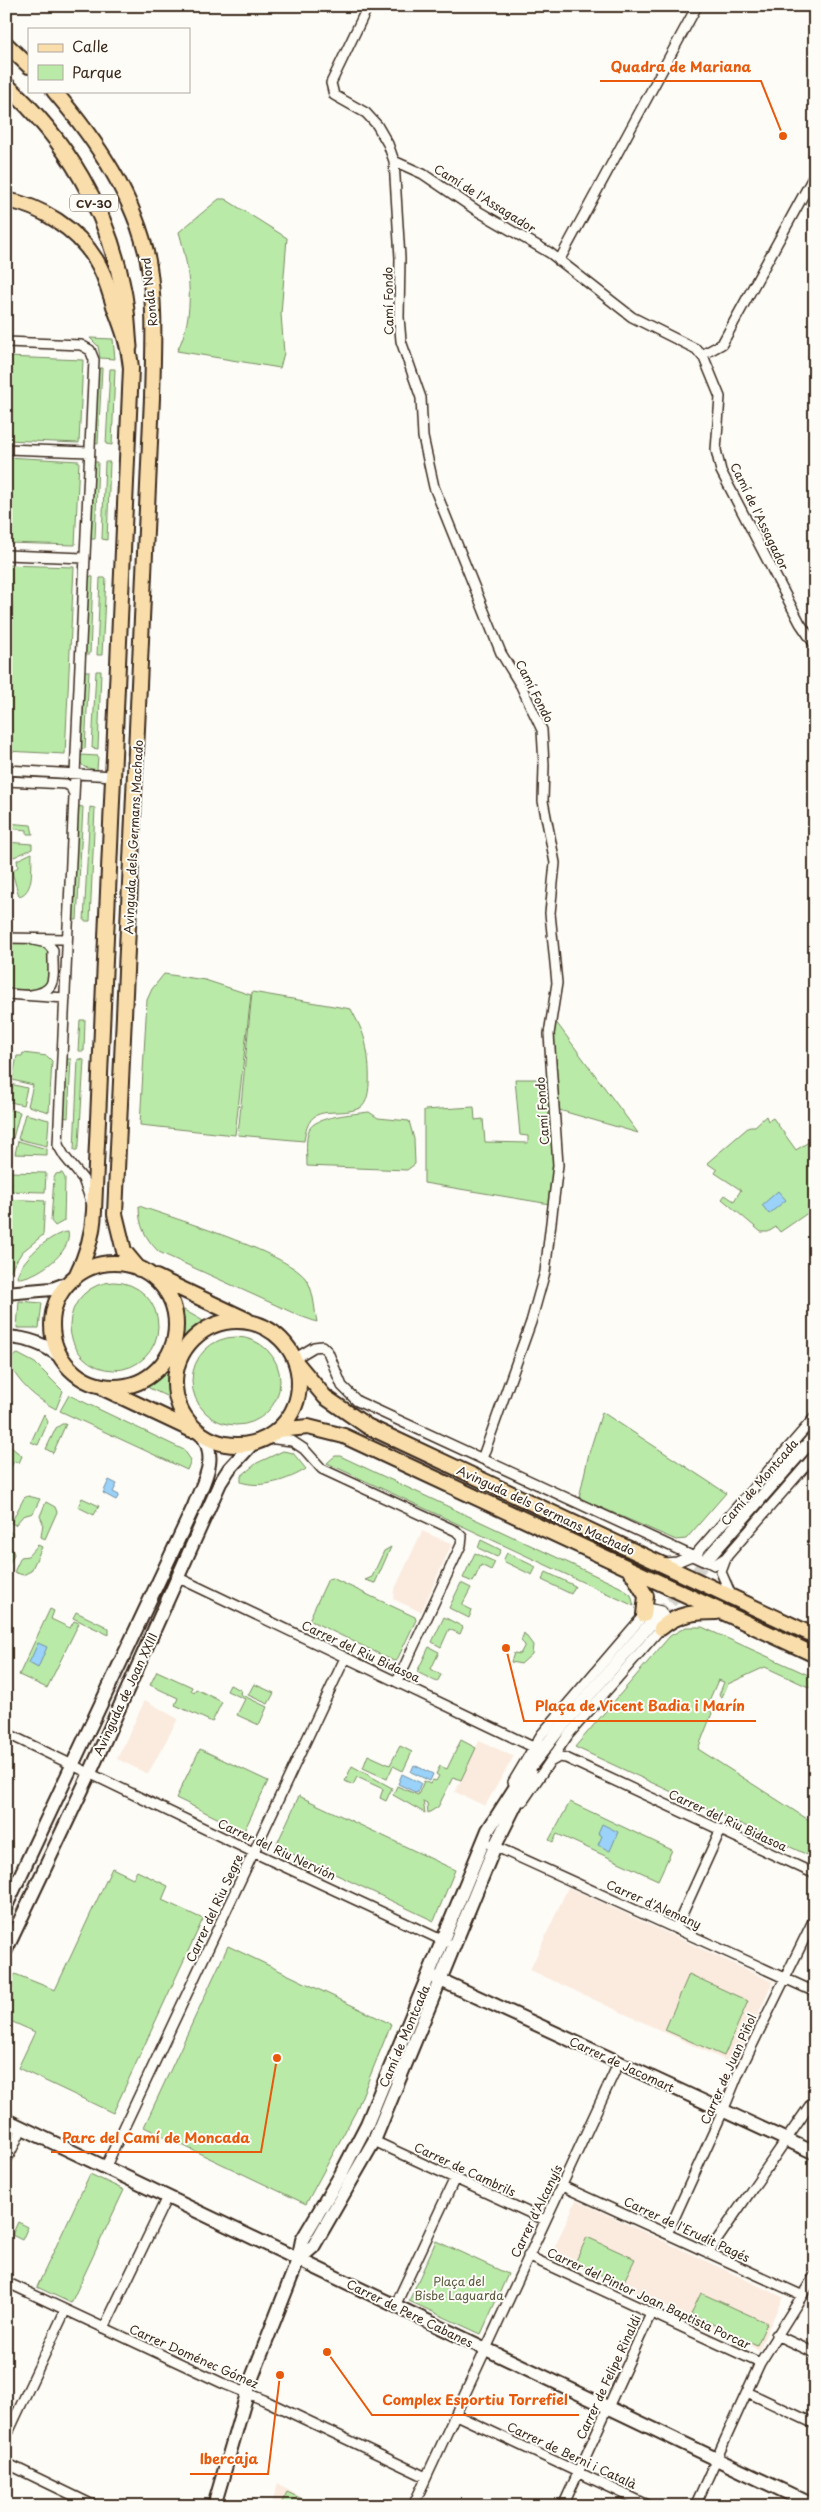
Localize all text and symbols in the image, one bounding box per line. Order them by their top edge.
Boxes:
legend [28,28,190,92]
text: Calle [72,34,109,57]
callout: Quadra de Mariana [600,52,761,81]
text: Quadra de Mariana [611,56,752,77]
text: Parque [72,60,122,83]
street label: Camí de l'Assagador [431,159,540,237]
road number: CV-30 [70,194,118,212]
street label: Ronda Nord [136,257,162,327]
street label: Camí Fondo [378,266,398,335]
street label: Camí de l'Assagador [726,459,794,573]
street label: Camí Fondo [511,657,559,726]
street label: Avinguda dels Germans Machado [119,739,147,935]
street label: Camí Fondo [531,1076,553,1146]
street label: Camí de Montcada [716,1434,802,1529]
street label: Avinguda dels Germans Machado [454,1461,638,1559]
street label: Carrer del Riu Bidasoa [299,1616,424,1687]
street label: Avinguda de Joan XXIII [89,1630,161,1758]
callout: Plaça de Vicent Badia i Marín [524,1692,756,1721]
text: Plaça de Vicent Badia i Marín [535,1695,745,1716]
street label: Carrer del Riu Bidasoa [666,1785,791,1856]
street label: Carrer del Riu Nervión [215,1814,339,1884]
street label: Carrer del Riu Segre [181,1851,247,1965]
street label: Carrer d'Alemany [604,1875,705,1933]
street label: Camí de Montcada [374,1981,434,2090]
street label: Carrer de Juan Piñol [695,2011,761,2127]
street label: Carrer de Jacomart [567,2032,678,2096]
callout: Parc del Camí de Moncada [51,2123,261,2152]
text: Parc del Camí de Moncada [62,2127,250,2148]
street label: Carrer de Cambrils [411,2138,519,2201]
street label: Carrer d'Alcanyís [506,2161,567,2260]
street label: Carrer de l'Erudit Pagés [621,2192,753,2266]
street label: Carrer del Pintor Joan Baptista Porcar [544,2243,754,2353]
park label: Plaça del Bisbe Laguarda [414,2272,504,2304]
street label: Carrer de Pere Cabanes [344,2274,477,2352]
street label: Carrer de Felipe Rinaldi [571,2312,645,2442]
street label: Carrer Doménec Gómez [127,2319,262,2393]
callout: Complex Esportiu Torrefiel [372,2386,579,2415]
text: Complex Esportiu Torrefiel [382,2389,568,2410]
street label: Carrer de Berni i Català [504,2417,640,2493]
callout: Ibercaja [190,2445,268,2474]
text: Ibercaja [200,2448,258,2469]

